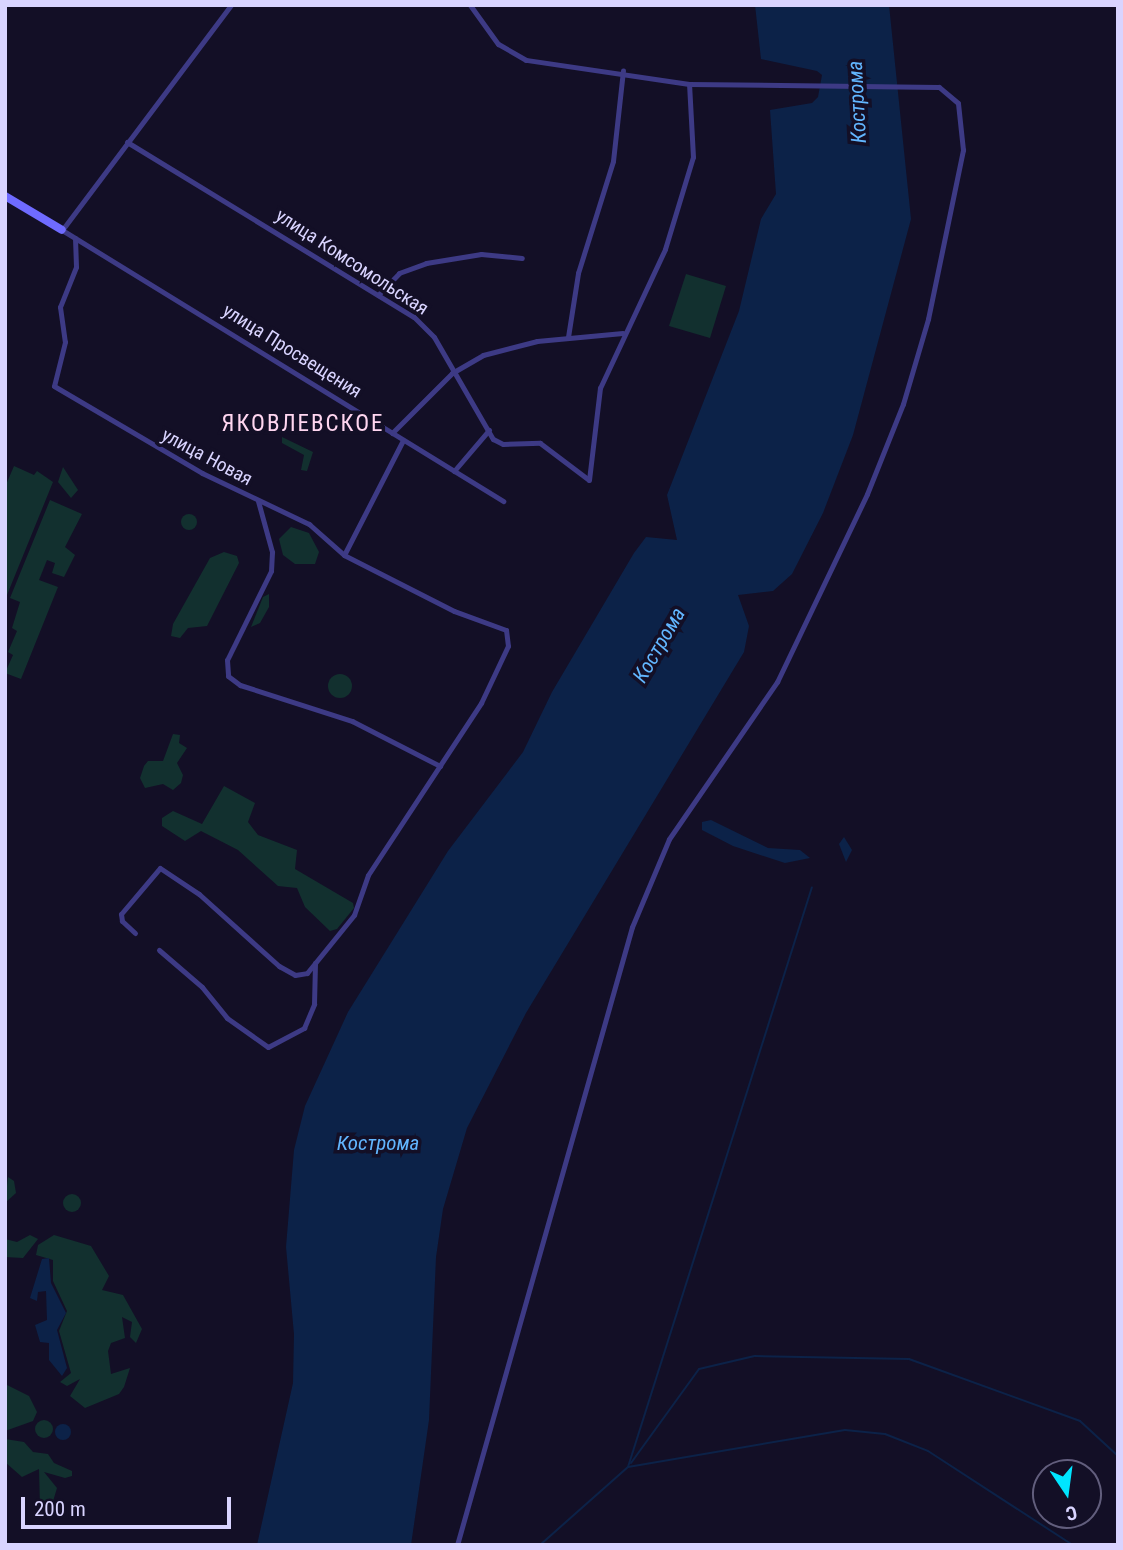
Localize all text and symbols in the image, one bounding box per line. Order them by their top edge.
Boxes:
water label: Кострома [842,60,872,144]
street label: улица Комсомольская [271,204,433,320]
street label: улица Просвещения [218,299,366,403]
district label: ЯКОВЛЕВСКОЕ [223,410,383,438]
street label: улица Новая [158,424,256,490]
water label: Кострома [627,603,691,687]
water label: Кострома [337,1130,419,1156]
north arrow [1032,1459,1102,1529]
scale bar [24,1484,234,1528]
text: 200 m [34,1497,86,1521]
text: С [1064,1501,1079,1525]

